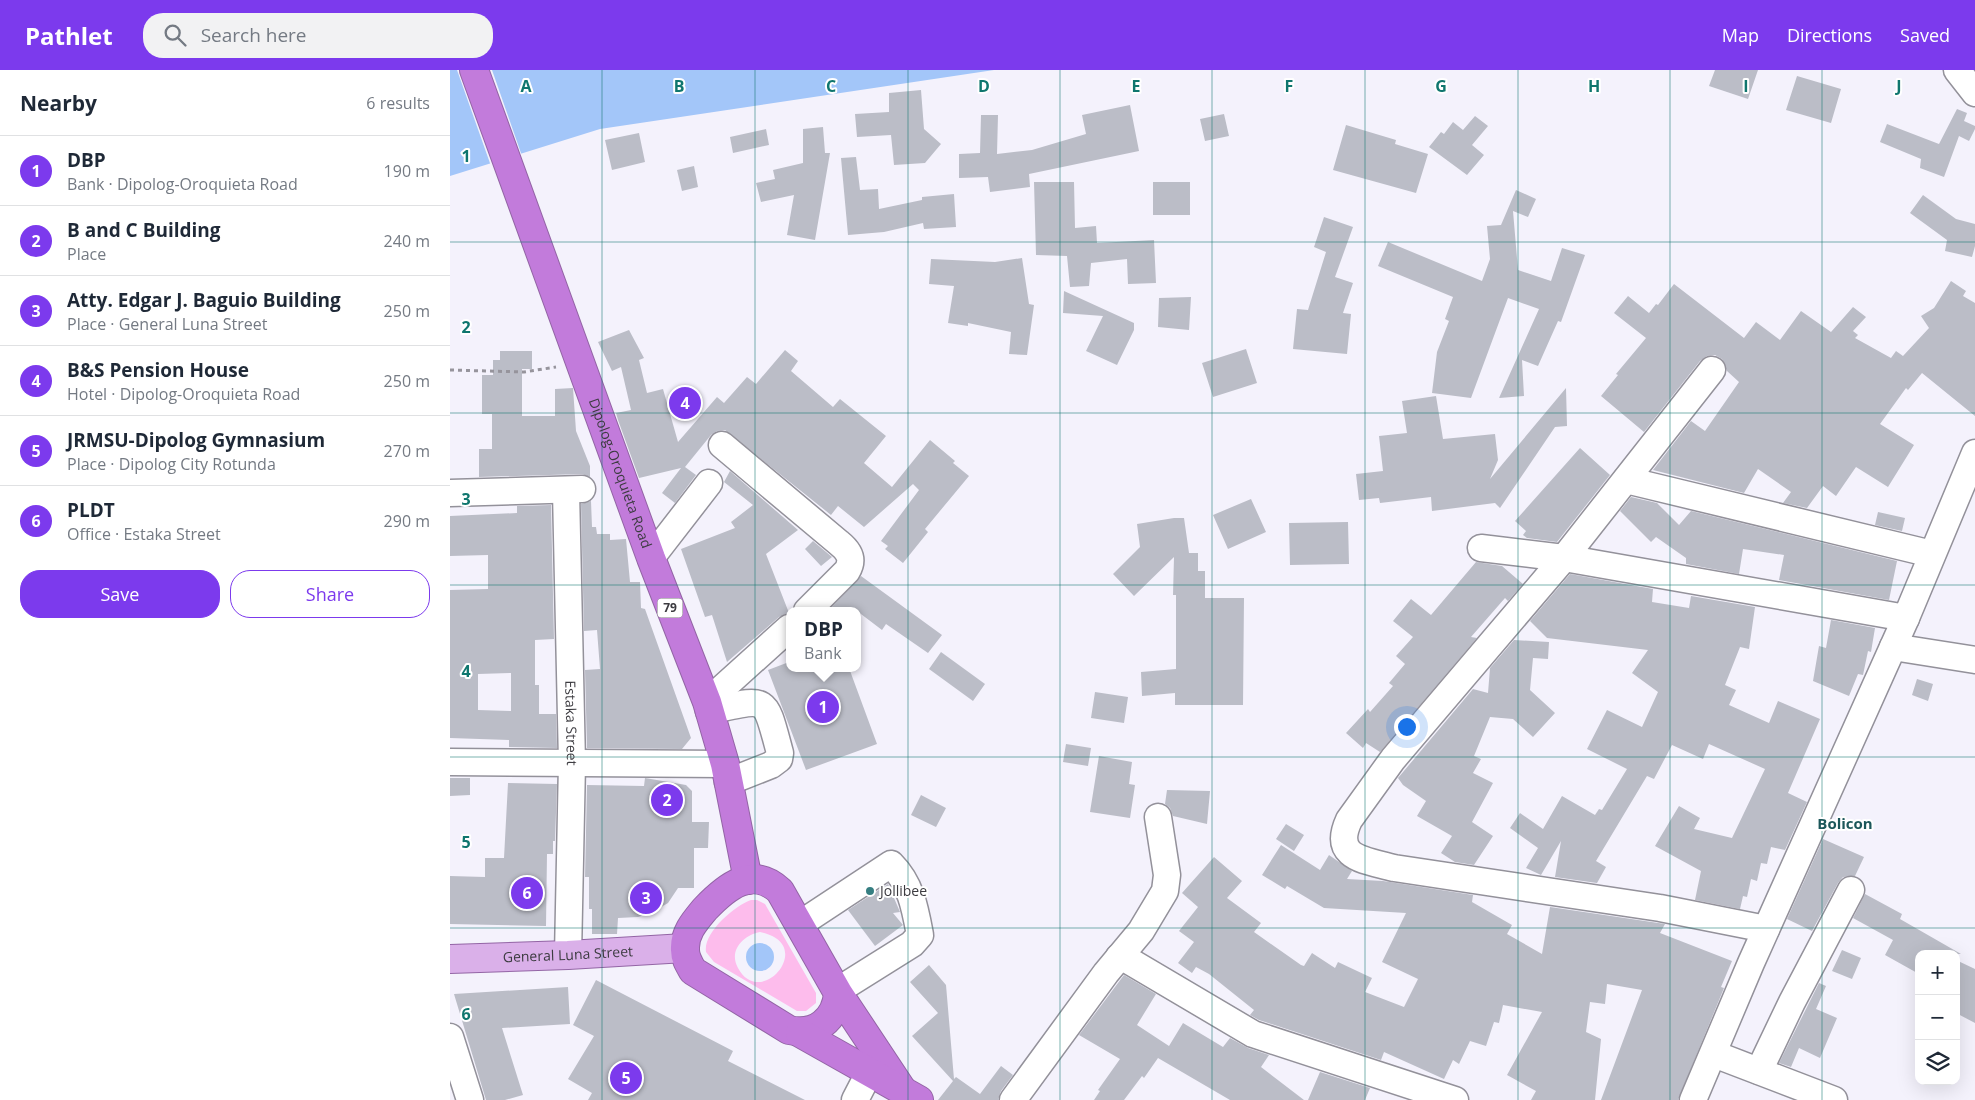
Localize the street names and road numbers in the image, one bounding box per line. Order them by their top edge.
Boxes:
street label: Dipolog-Oroquieta Road [585,395,657,551]
road number: 79 [658,598,682,618]
street label: Estaka Street [561,680,582,766]
street label: General Luna Street [502,941,634,966]

